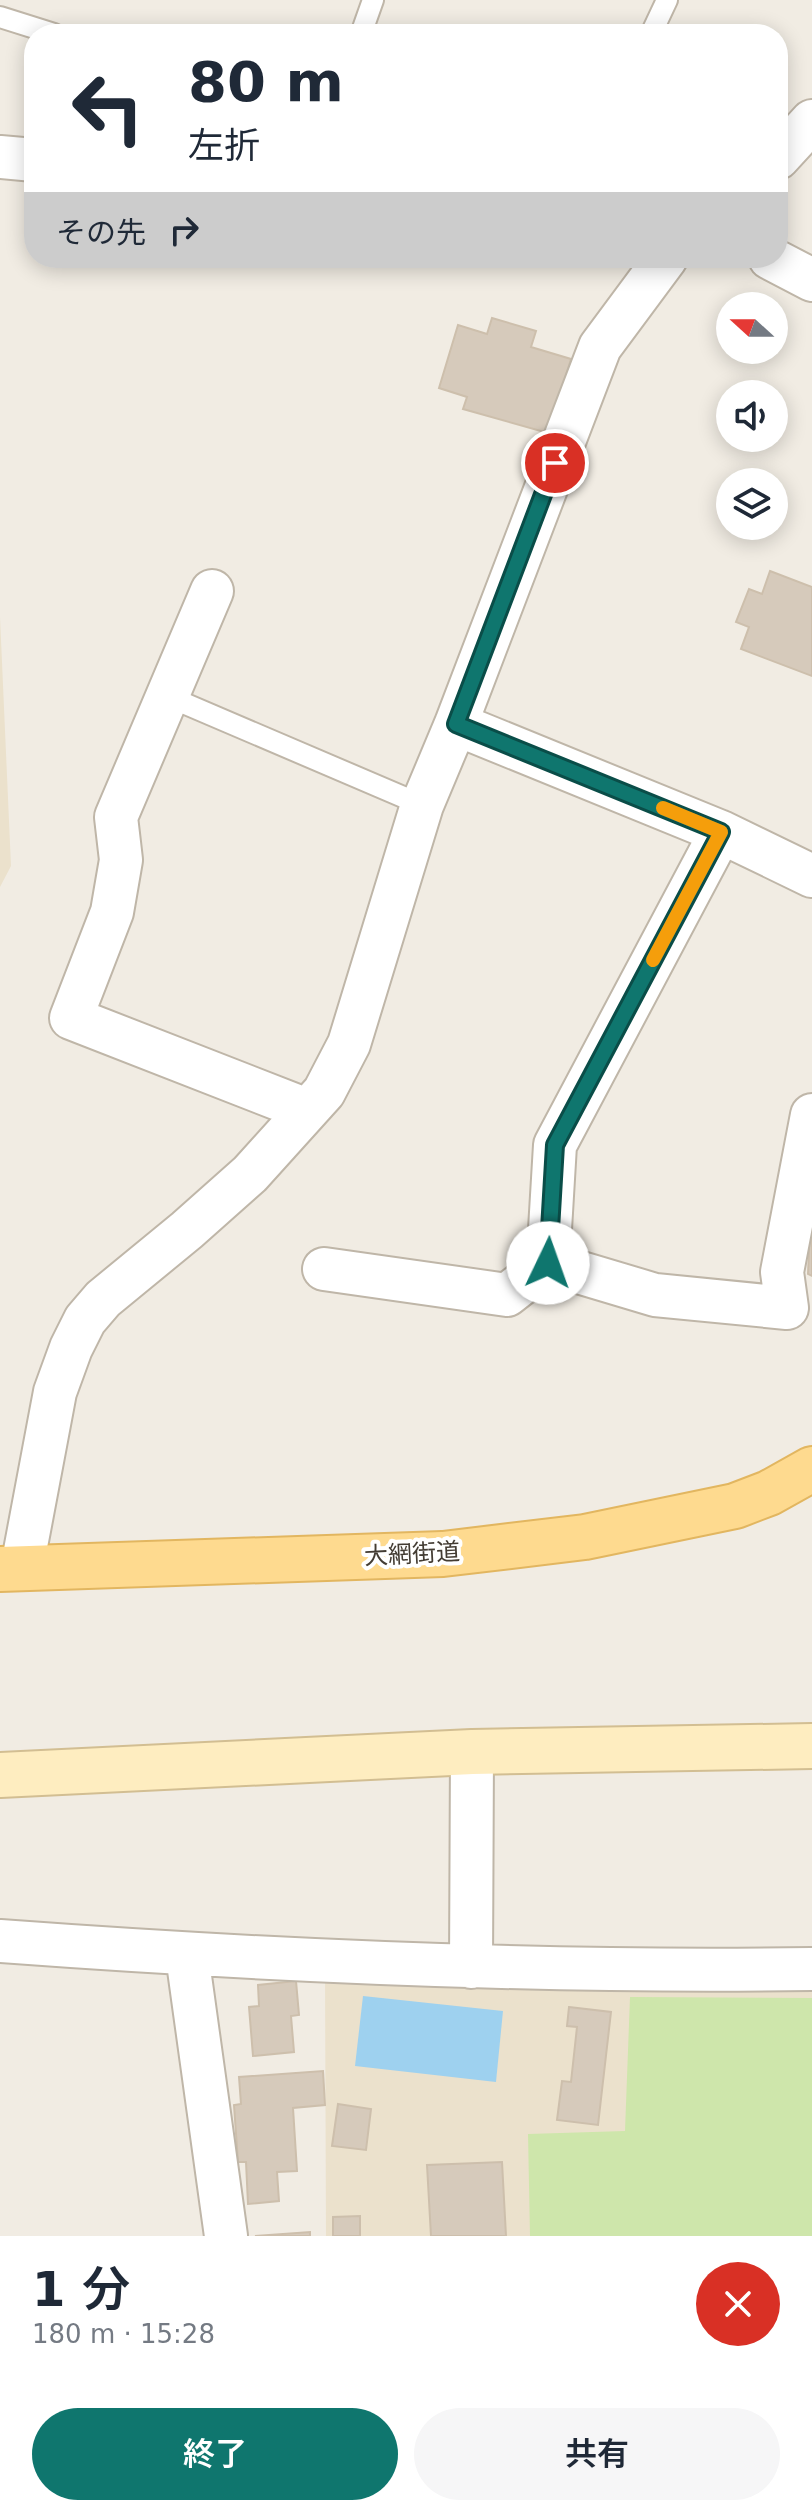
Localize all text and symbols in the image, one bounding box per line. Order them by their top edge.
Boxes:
text: 80 m [188,49,344,114]
icon: left [56,56,160,160]
text: 左折 [188,125,260,166]
icon: right [162,208,206,252]
text: その先 [56,215,146,250]
north arrow [716,292,788,364]
map controls [716,292,788,540]
button: sound [716,380,788,452]
pin [521,429,589,497]
icon: arrive [533,441,577,485]
button: layers [716,468,788,540]
position arrow [506,1221,590,1305]
street label: 大網街道 [363,1538,461,1570]
text: 1 分 [32,2261,130,2317]
button: close [696,2262,780,2346]
text: 180 m · 15:28 [32,2319,215,2349]
button: 終了 [32,2408,398,2500]
button: 共有 [414,2408,780,2500]

